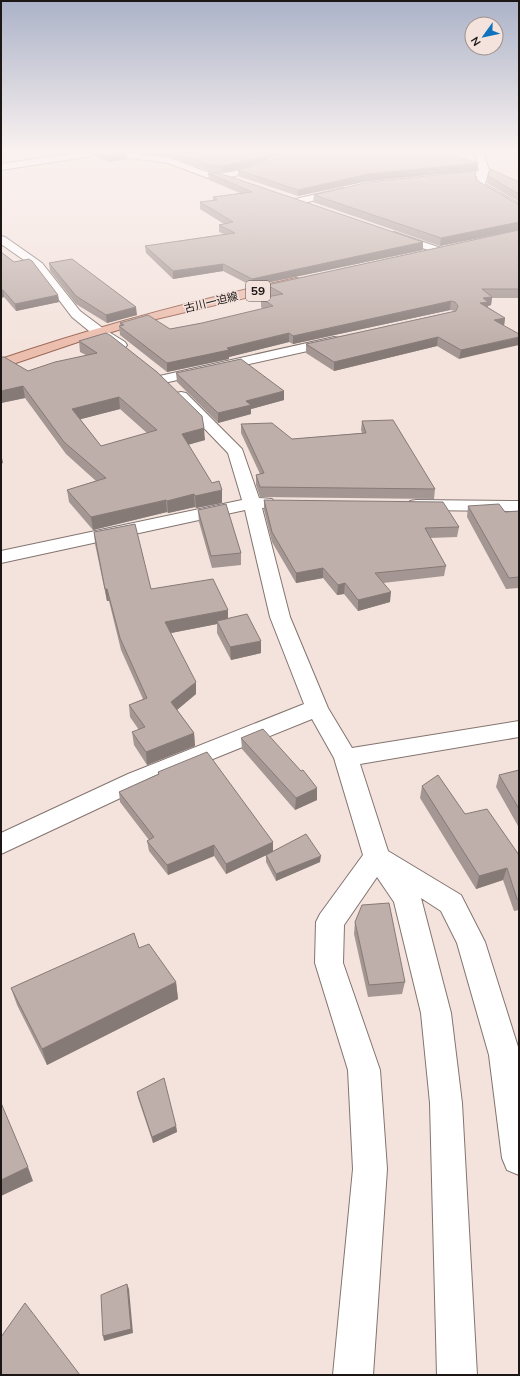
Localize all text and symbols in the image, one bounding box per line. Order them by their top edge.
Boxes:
north arrow [464,16,504,56]
text: N [468,34,485,49]
road number: 59 [246,281,270,301]
street label: 古川一迫線 [183,289,240,316]

